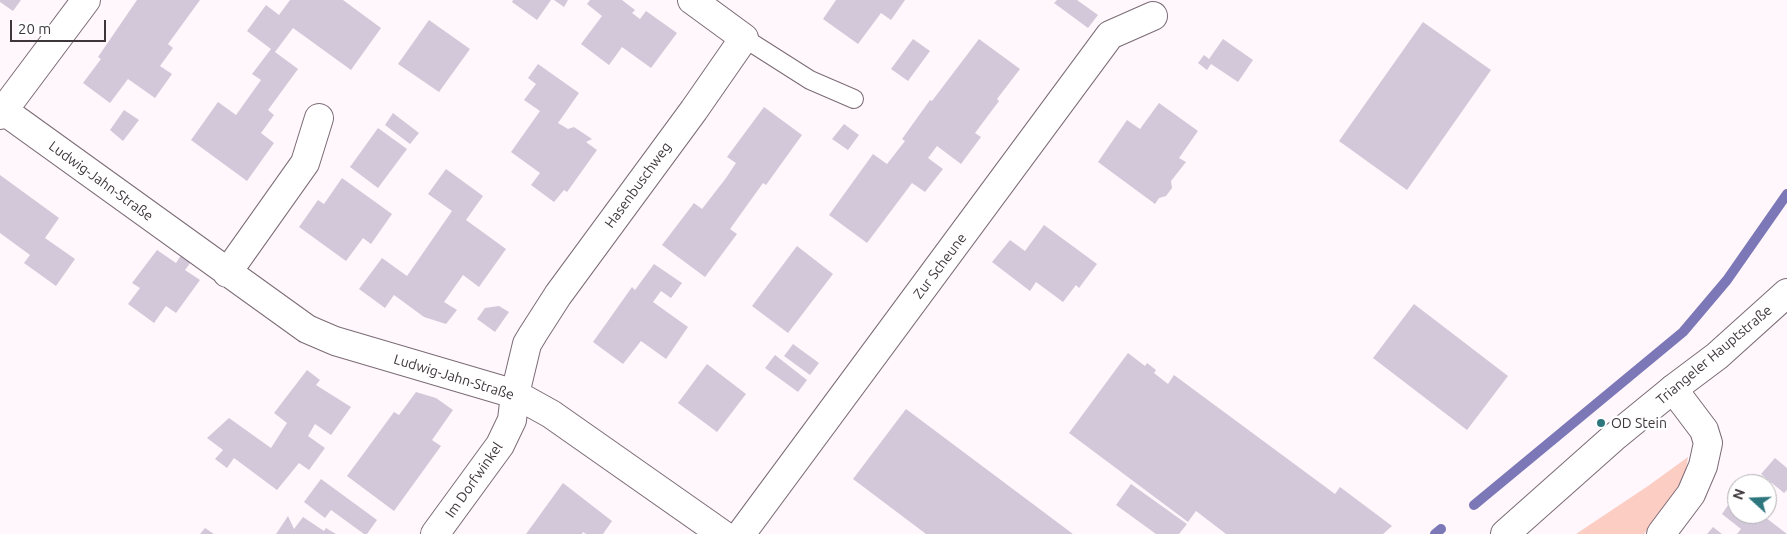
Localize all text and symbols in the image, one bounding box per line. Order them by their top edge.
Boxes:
scale bar [12,10,109,42]
text: 20 m [18,20,51,37]
street label: Ludwig-Jahn-Straße [45,137,157,225]
street label: Hasenbuschweg [601,139,675,231]
street label: Zur Scheune [910,230,970,302]
street label: Triangeler Hauptstraße [1653,302,1775,408]
street label: Ludwig-Jahn-Straße [392,351,516,403]
place label: OD Stein [1611,415,1667,431]
marker: OD Stein [1595,417,1607,429]
street label: Im Dorfwinkel [442,439,506,521]
north arrow [1727,474,1777,524]
text: N [1730,487,1748,502]

